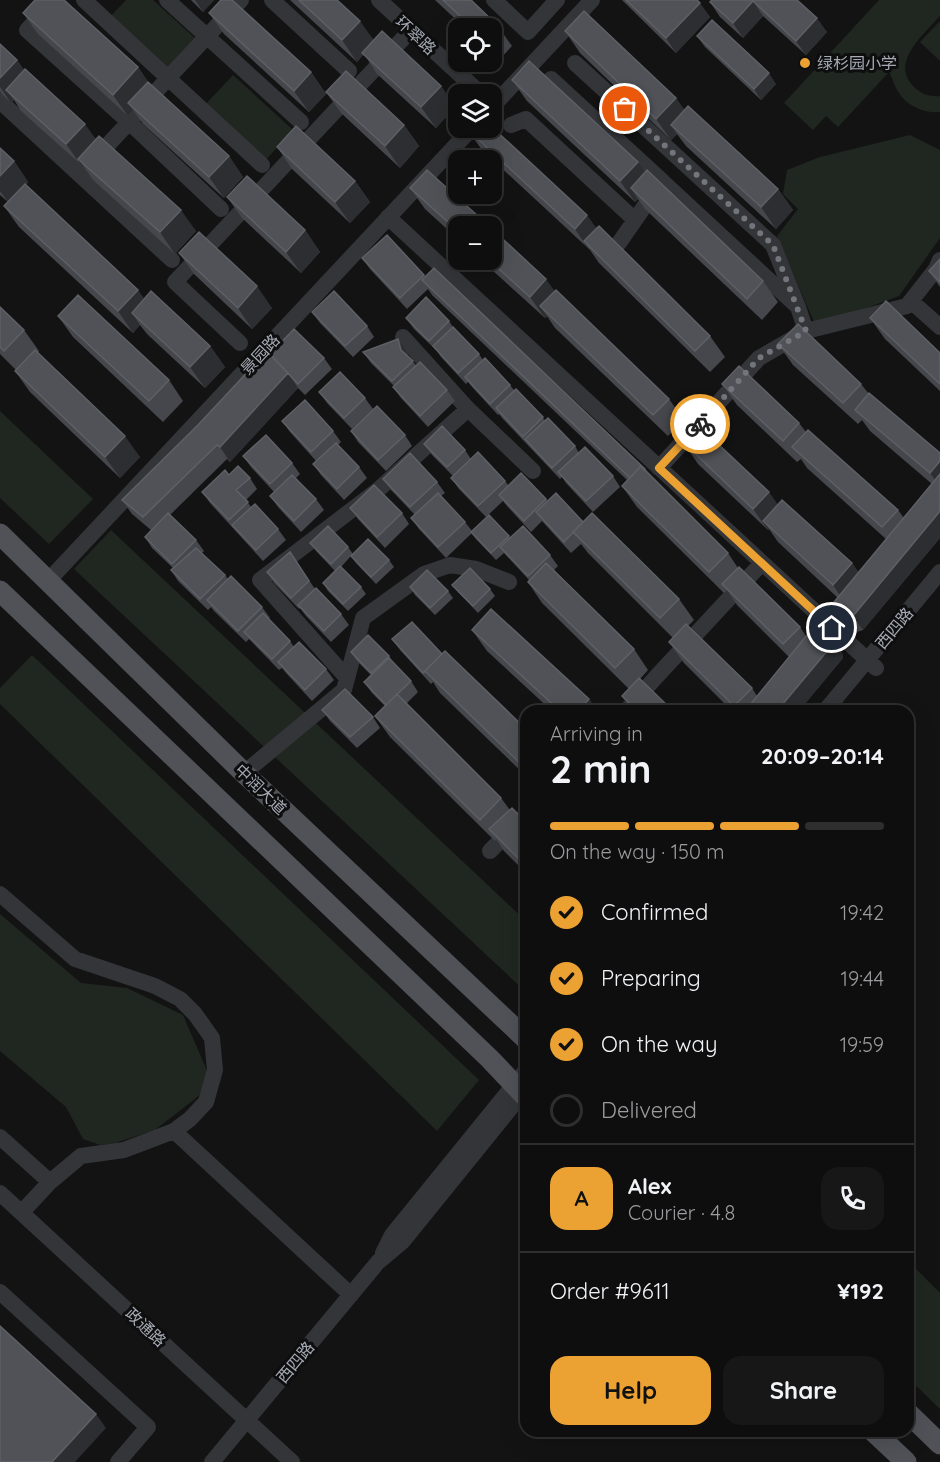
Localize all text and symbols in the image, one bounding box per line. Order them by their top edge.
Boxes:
street label: 环翠路 [392,11,440,59]
map controls [448,18,502,270]
button: locate [448,18,502,72]
place label: 绿杉园小学 [817,53,897,73]
marker: 绿杉园小学 [798,56,812,70]
pin [599,83,650,134]
button: layers [448,84,502,138]
icon: bag [608,92,641,125]
button: + [448,150,502,204]
button: − [448,216,502,270]
street label: 景园路 [236,330,284,378]
courier [670,394,730,454]
icon: bike [684,408,717,441]
pin [806,602,857,653]
street label: 西四路 [871,603,917,653]
icon: home [815,611,848,644]
text: Arriving in [550,721,643,746]
text: 20:09–20:14 [761,742,884,770]
text: 2 min [550,744,652,793]
street label: 中润大道 [231,760,291,818]
text: On the way · 150 m [550,839,725,864]
icon: check [550,896,583,929]
text: Confirmed [601,898,708,926]
text: 19:42 [840,900,884,925]
icon: check [550,962,583,995]
text: Preparing [601,964,701,992]
text: 19:44 [841,966,884,991]
icon: check [550,1028,583,1061]
text: On the way [601,1030,717,1058]
text: 19:59 [840,1032,884,1057]
text: Delivered [601,1096,697,1124]
button: phone [821,1167,884,1230]
text: Alex [628,1172,671,1200]
text: A [574,1184,589,1212]
text: Courier · 4.8 [628,1200,735,1225]
text: Order #9611 [550,1277,670,1305]
text: ¥192 [837,1277,884,1305]
street label: 政通路 [122,1303,170,1351]
street label: 西四路 [272,1337,318,1387]
button: Help [550,1356,711,1425]
button: Share [723,1356,884,1425]

